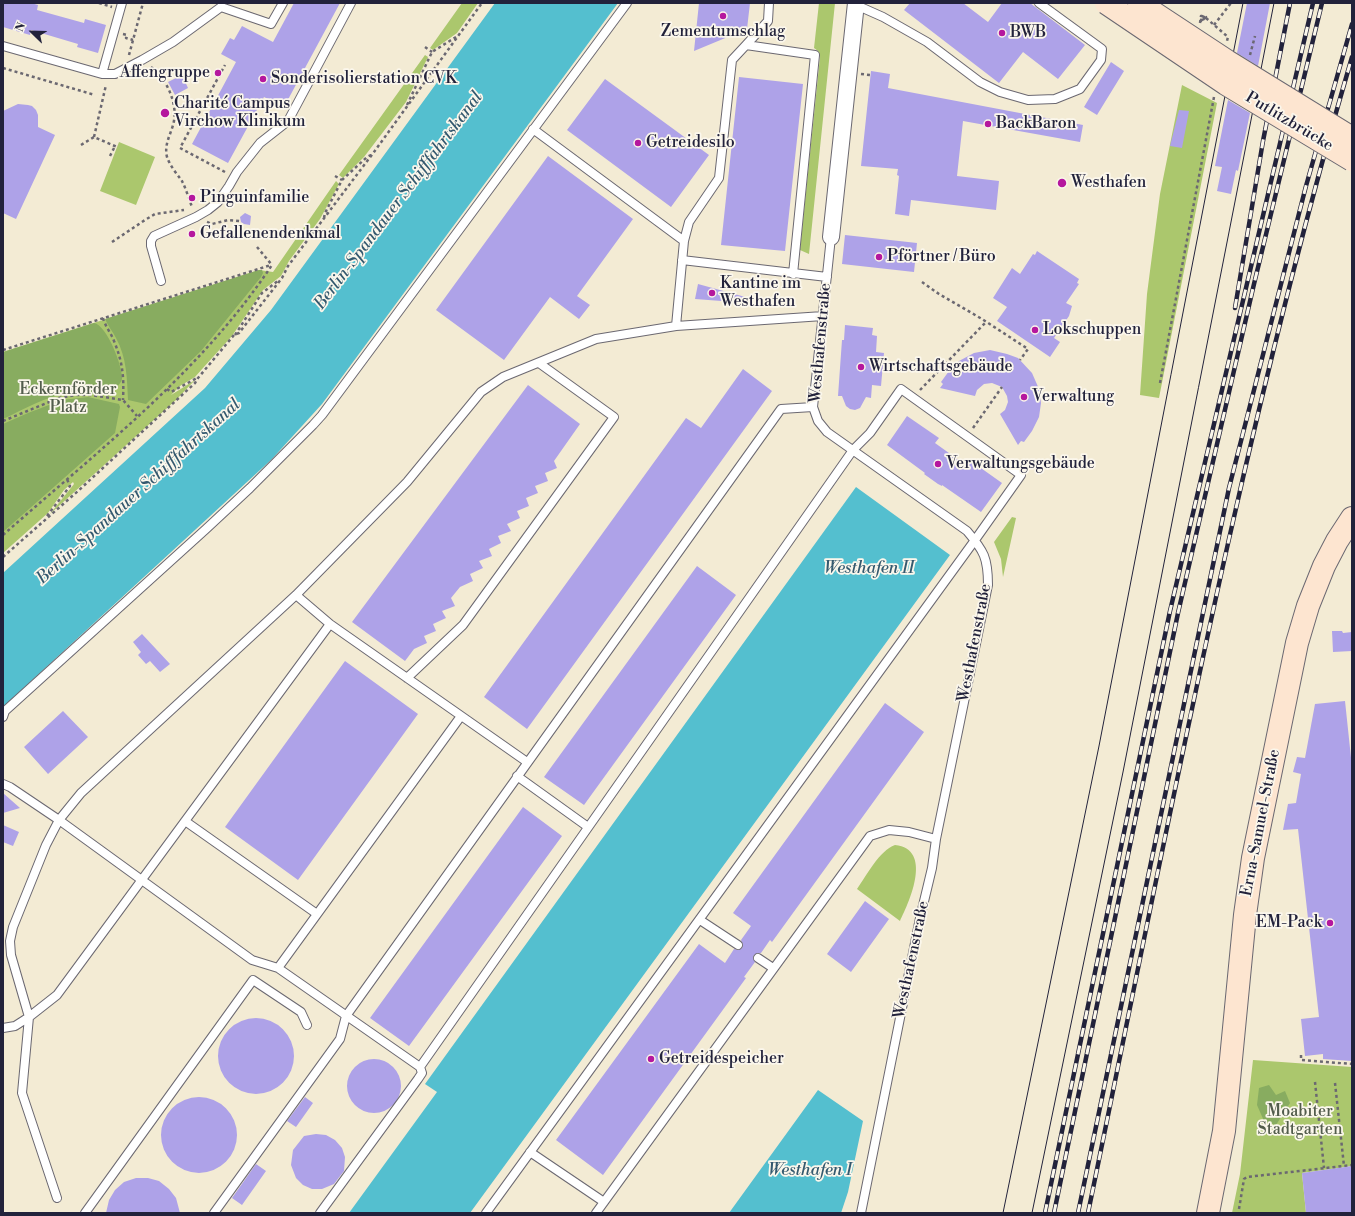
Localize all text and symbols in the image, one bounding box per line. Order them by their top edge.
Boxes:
marker: Zementumschlag [718,11,728,21]
north arrow [12,12,52,52]
text: N [13,21,29,34]
place label: Zementumschlag [661,22,785,42]
place label: BWB [1010,23,1046,43]
marker: BWB [997,28,1007,38]
place label: Affengruppe [120,63,210,83]
marker: Affengruppe [213,68,223,78]
place label: Sonderisolierstation CVK [271,69,457,89]
marker: Sonderisolierstation CVK [258,74,268,84]
water label: Berlin-Spandauer Schifffahrtskanal [310,88,488,314]
street label: Putlitzbrücke [1242,88,1336,156]
place label: Charité Campus Virchow Klinikum [174,94,305,132]
marker: Charité Campus Virchow Klinikum [159,107,171,119]
place label: BackBaron [996,114,1076,134]
marker: BackBaron [983,119,993,129]
place label: Getreidesilo [646,133,735,153]
marker: Getreidesilo [633,138,643,148]
place label: Westhafen [1071,173,1146,193]
marker: Westhafen [1056,177,1068,189]
place label: Pinguinfamilie [200,188,309,208]
marker: Pinguinfamilie [187,193,197,203]
place label: Gefallenendenkmal [200,224,340,244]
marker: Gefallenendenkmal [187,229,197,239]
place label: Pförtner / Büro [887,247,996,267]
marker: Pförtner / Büro [874,252,884,262]
place label: Kantine im Westhafen [720,274,801,312]
street label: Westhafenstraße [806,282,836,404]
marker: Kantine im Westhafen [707,288,717,298]
place label: Lokschuppen [1043,320,1141,340]
marker: Lokschuppen [1030,325,1040,335]
place label: Wirtschaftsgebäude [869,357,1013,377]
marker: Wirtschaftsgebäude [856,362,866,372]
park label: Eckernförder Platz [19,380,117,418]
place label: Verwaltung [1032,387,1114,407]
marker: Verwaltung [1019,392,1029,402]
water label: Berlin-Spandauer Schifffahrtskanal [33,395,245,589]
place label: Verwaltungsgebäude [946,454,1095,474]
marker: Verwaltungsgebäude [933,459,943,469]
water label: Westhafen II [824,559,914,579]
street label: Westhafenstraße [954,582,996,704]
street label: Erna-Samuel-Straße [1237,748,1285,898]
street label: Westhafenstraße [890,899,934,1021]
place label: EM-Pack [1256,913,1322,933]
marker: EM-Pack [1325,918,1335,928]
place label: Getreidespeicher [659,1049,784,1069]
marker: Getreidespeicher [646,1054,656,1064]
park label: Moabiter Stadtgarten [1258,1102,1342,1140]
water label: Westhafen I [768,1161,852,1181]

